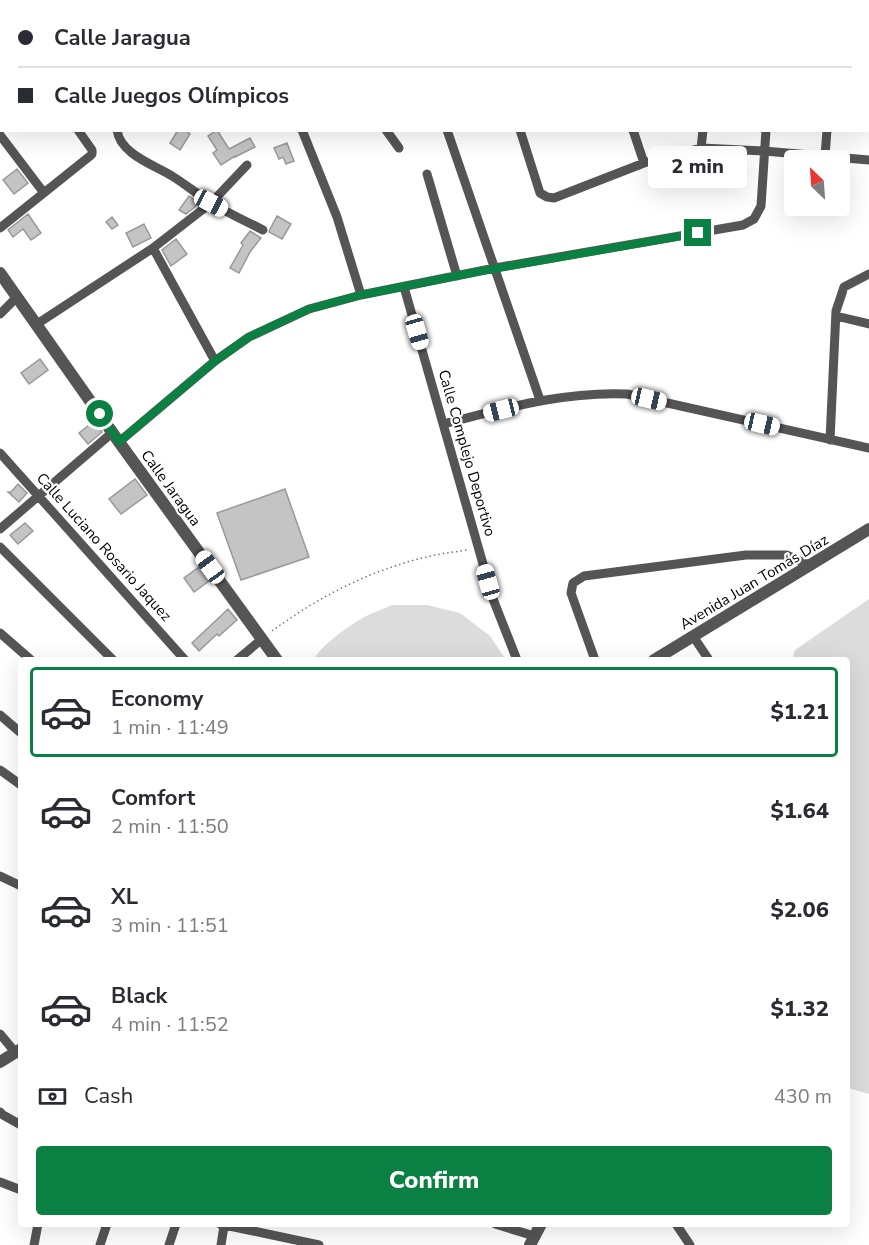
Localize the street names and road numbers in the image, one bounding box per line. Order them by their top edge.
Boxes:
street label: Calle Complejo Deportivo [434,367,500,539]
street label: Calle Jaragua [137,446,205,530]
street label: Calle Luciano Rosario Jaquez [32,469,176,626]
street label: Avenida Juan Tomás Díaz [676,530,832,634]

